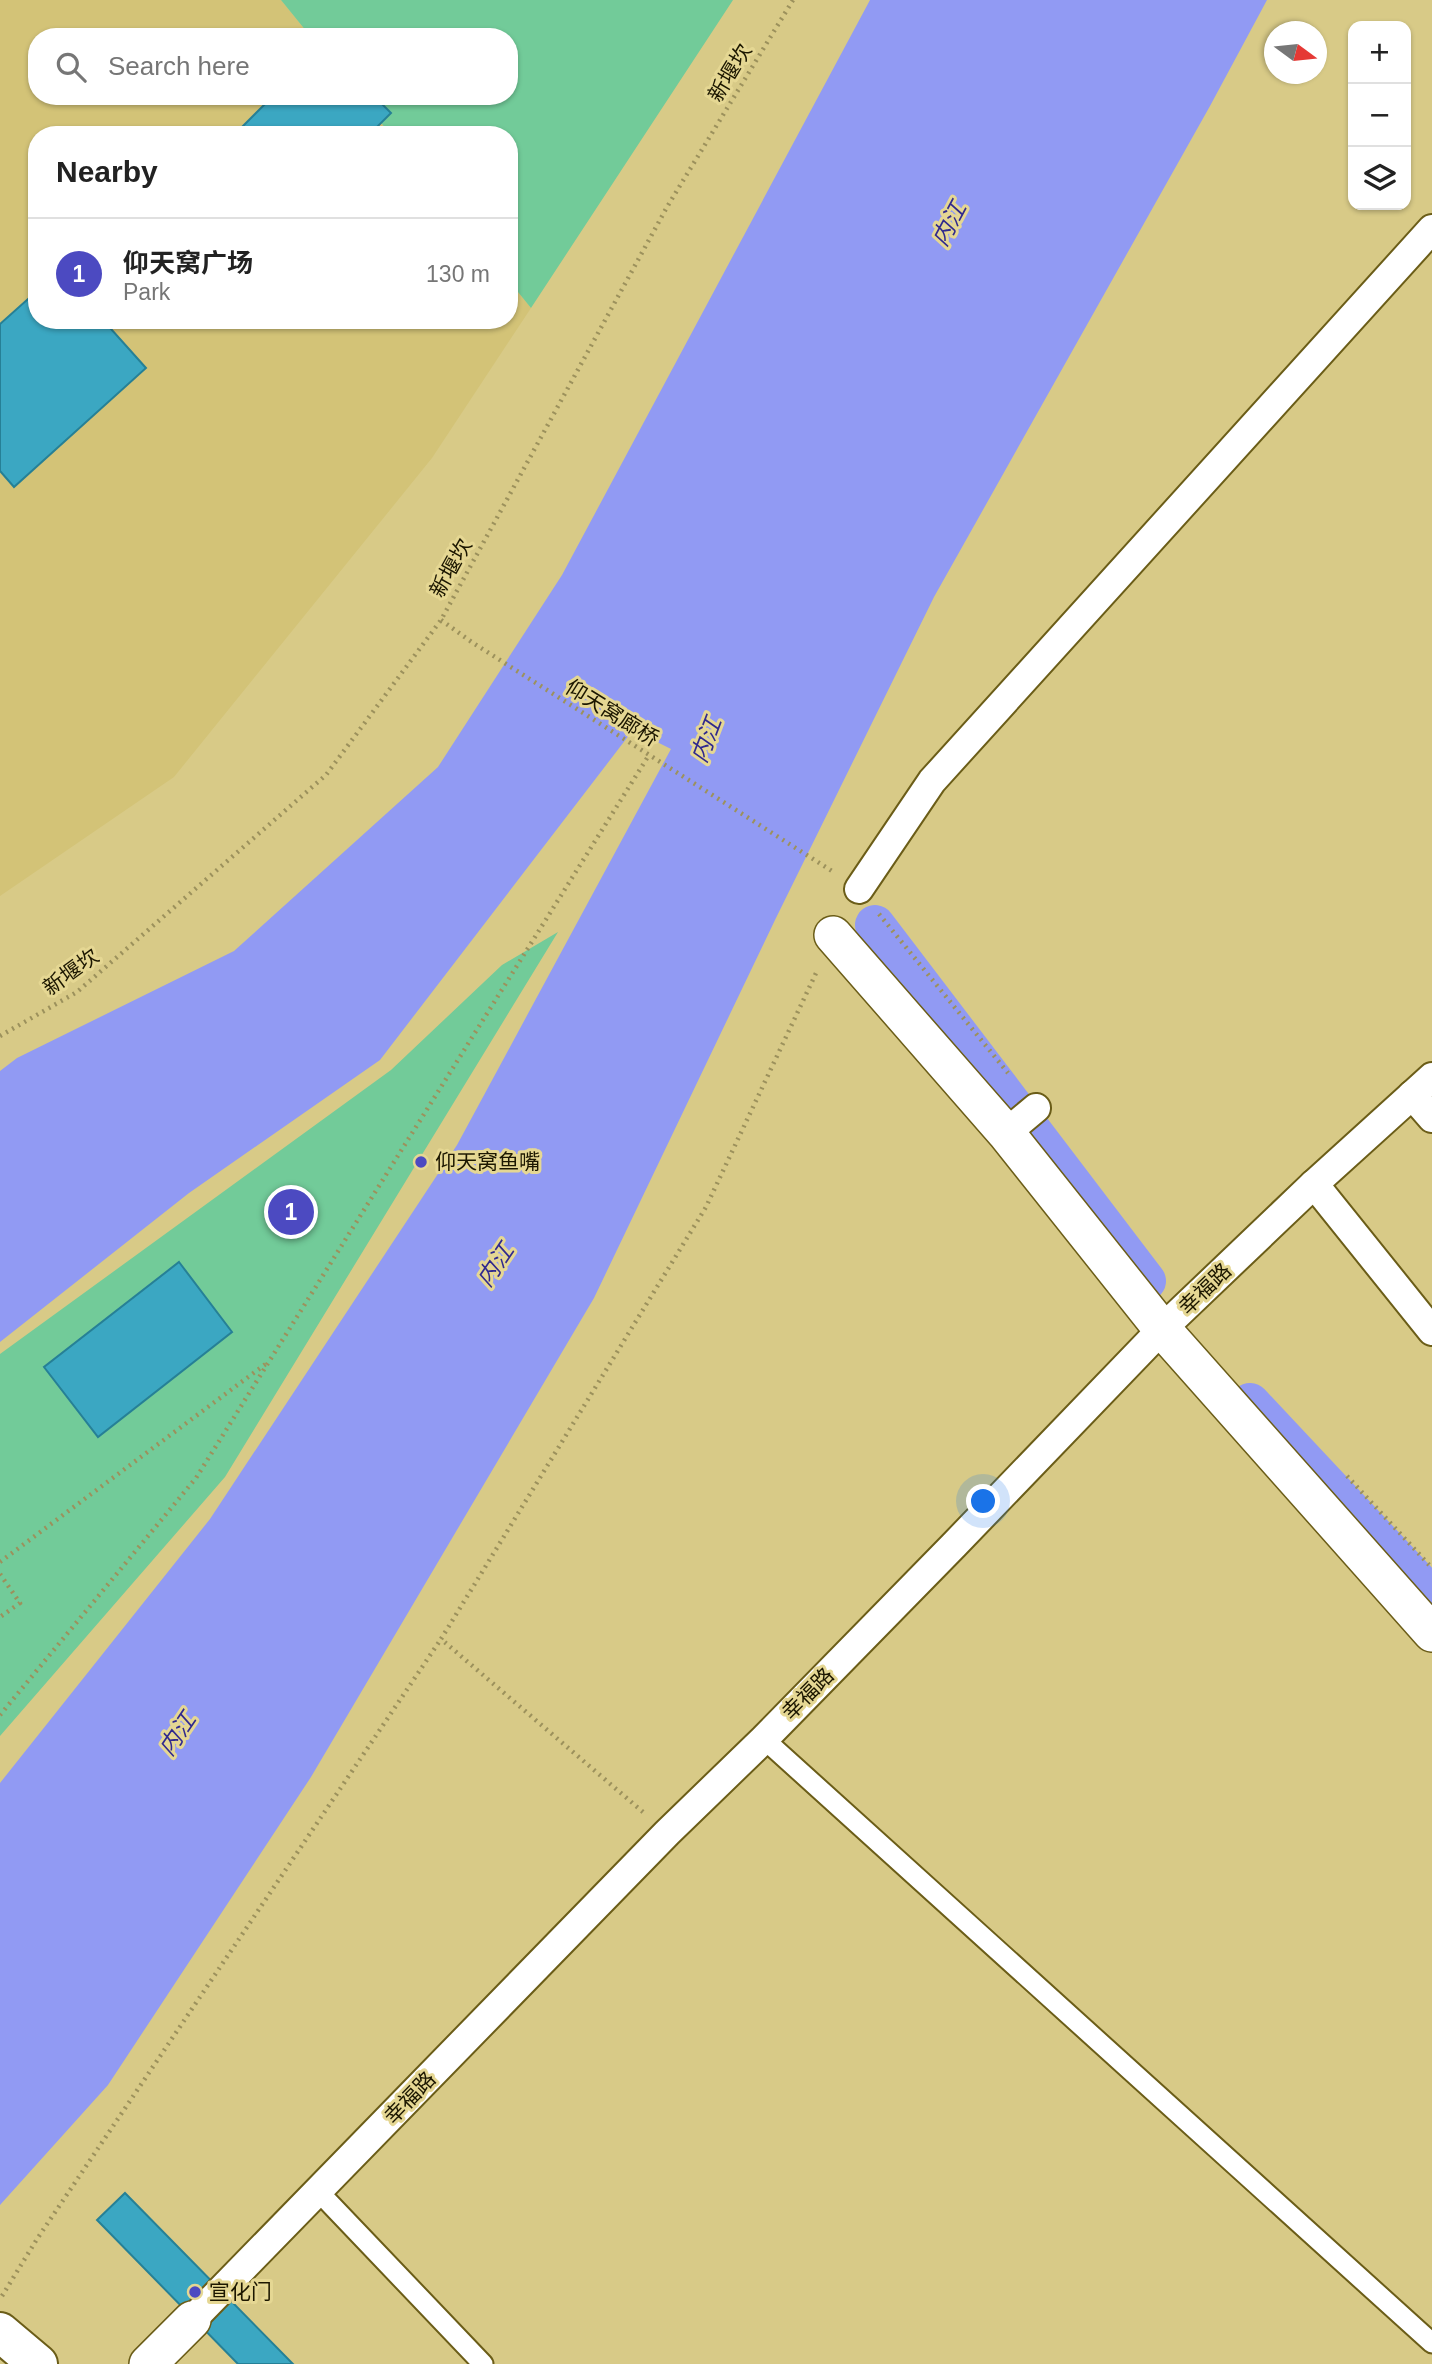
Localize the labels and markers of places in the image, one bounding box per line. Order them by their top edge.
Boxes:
place label: 仰天窝鱼嘴 [435,1150,540,1173]
marker: 仰天窝鱼嘴 [413,1154,429,1170]
pin: 1 [268,1186,314,1238]
place label: 宣化门 [209,2280,272,2303]
marker: 宣化门 [187,2284,203,2300]

